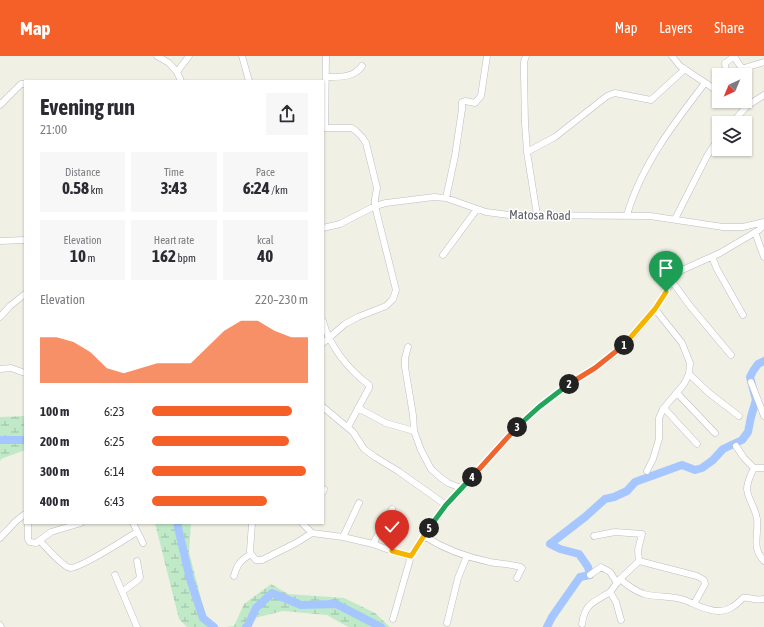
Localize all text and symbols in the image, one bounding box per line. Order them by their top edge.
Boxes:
text: Map [20,17,51,39]
text: Map [615,20,637,36]
text: Layers [659,20,692,36]
text: Share [714,20,744,36]
north arrow [712,68,752,108]
map controls [712,68,752,156]
button: share [266,93,308,135]
text: Evening run [40,94,135,120]
button: layers [712,116,752,156]
text: 21:00 [40,122,67,137]
text: Distance [65,166,100,178]
text: Time [164,166,184,178]
text: Pace [256,166,275,178]
text: 0.58 [62,178,89,198]
text: 3:43 [160,178,187,198]
text: 6:24 [243,178,270,198]
text: km [89,184,103,196]
text: /km [270,184,288,196]
street label: Matosa Road [509,207,571,223]
text: Elevation [64,234,102,246]
text: Heart rate [154,234,194,246]
text: kcal [257,234,274,246]
text: 10 [70,246,86,266]
text: 162 [152,246,176,266]
text: 40 [257,246,273,266]
pin [649,251,683,292]
text: m [86,252,95,264]
text: bpm [176,252,196,264]
icon: arrive [655,257,677,279]
text: Elevation [40,292,85,307]
text: 220–230 m [255,292,308,307]
pin: 1 [614,335,634,355]
text: 1 [621,339,627,351]
pin: 2 [559,374,579,394]
text: 2 [566,378,572,390]
text: 100 m [40,404,69,419]
text: 6:23 [104,404,125,419]
pin: 3 [507,417,527,437]
text: 3 [514,421,520,433]
text: 200 m [40,434,69,449]
text: 6:25 [104,434,125,449]
text: 300 m [40,464,69,479]
text: 6:14 [104,464,125,479]
pin: 4 [462,467,482,487]
text: 4 [469,471,475,483]
text: 400 m [40,494,69,509]
text: 6:43 [104,494,125,509]
pin [375,510,409,551]
icon: check [381,516,403,538]
pin: 5 [419,518,439,538]
text: 5 [426,522,432,534]

